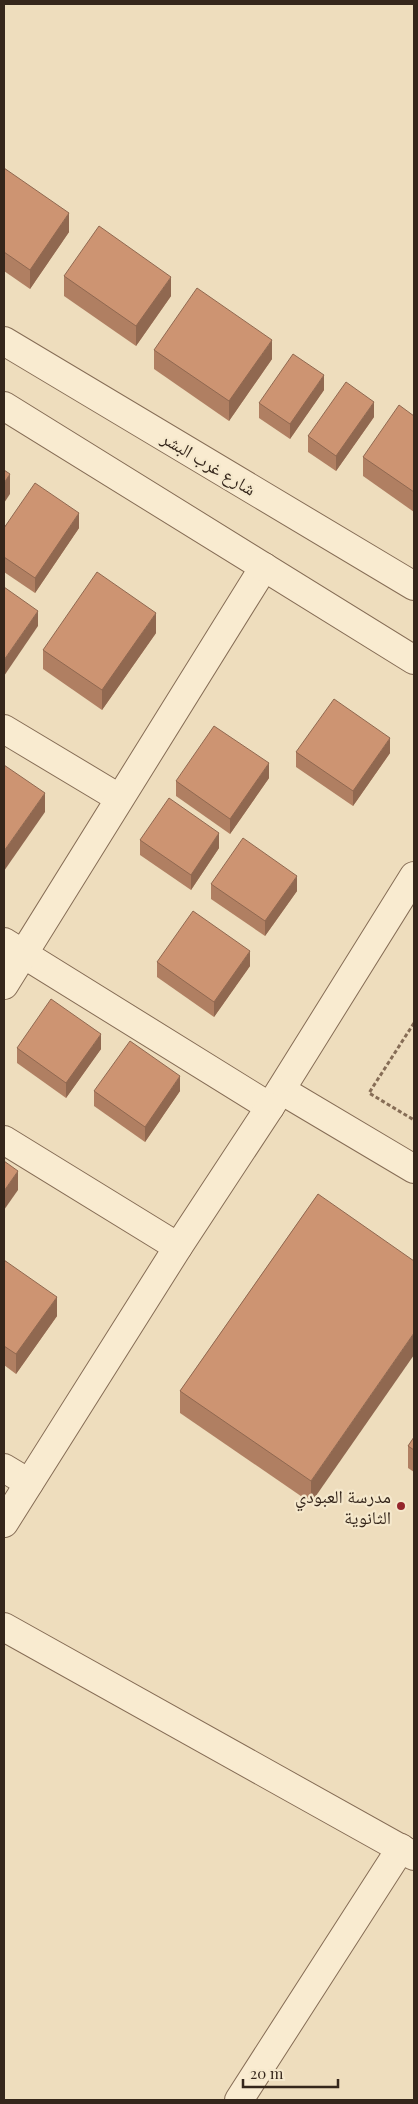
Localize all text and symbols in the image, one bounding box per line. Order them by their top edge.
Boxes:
street label: شارع غرب البشر [157,425,261,501]
place label: مدرسة العبودي الثانوية [295,1484,391,1529]
marker: مدرسة العبودي الثانوية [395,1500,407,1512]
scale bar [243,2056,338,2088]
text: 20 m [250,2063,284,2083]

